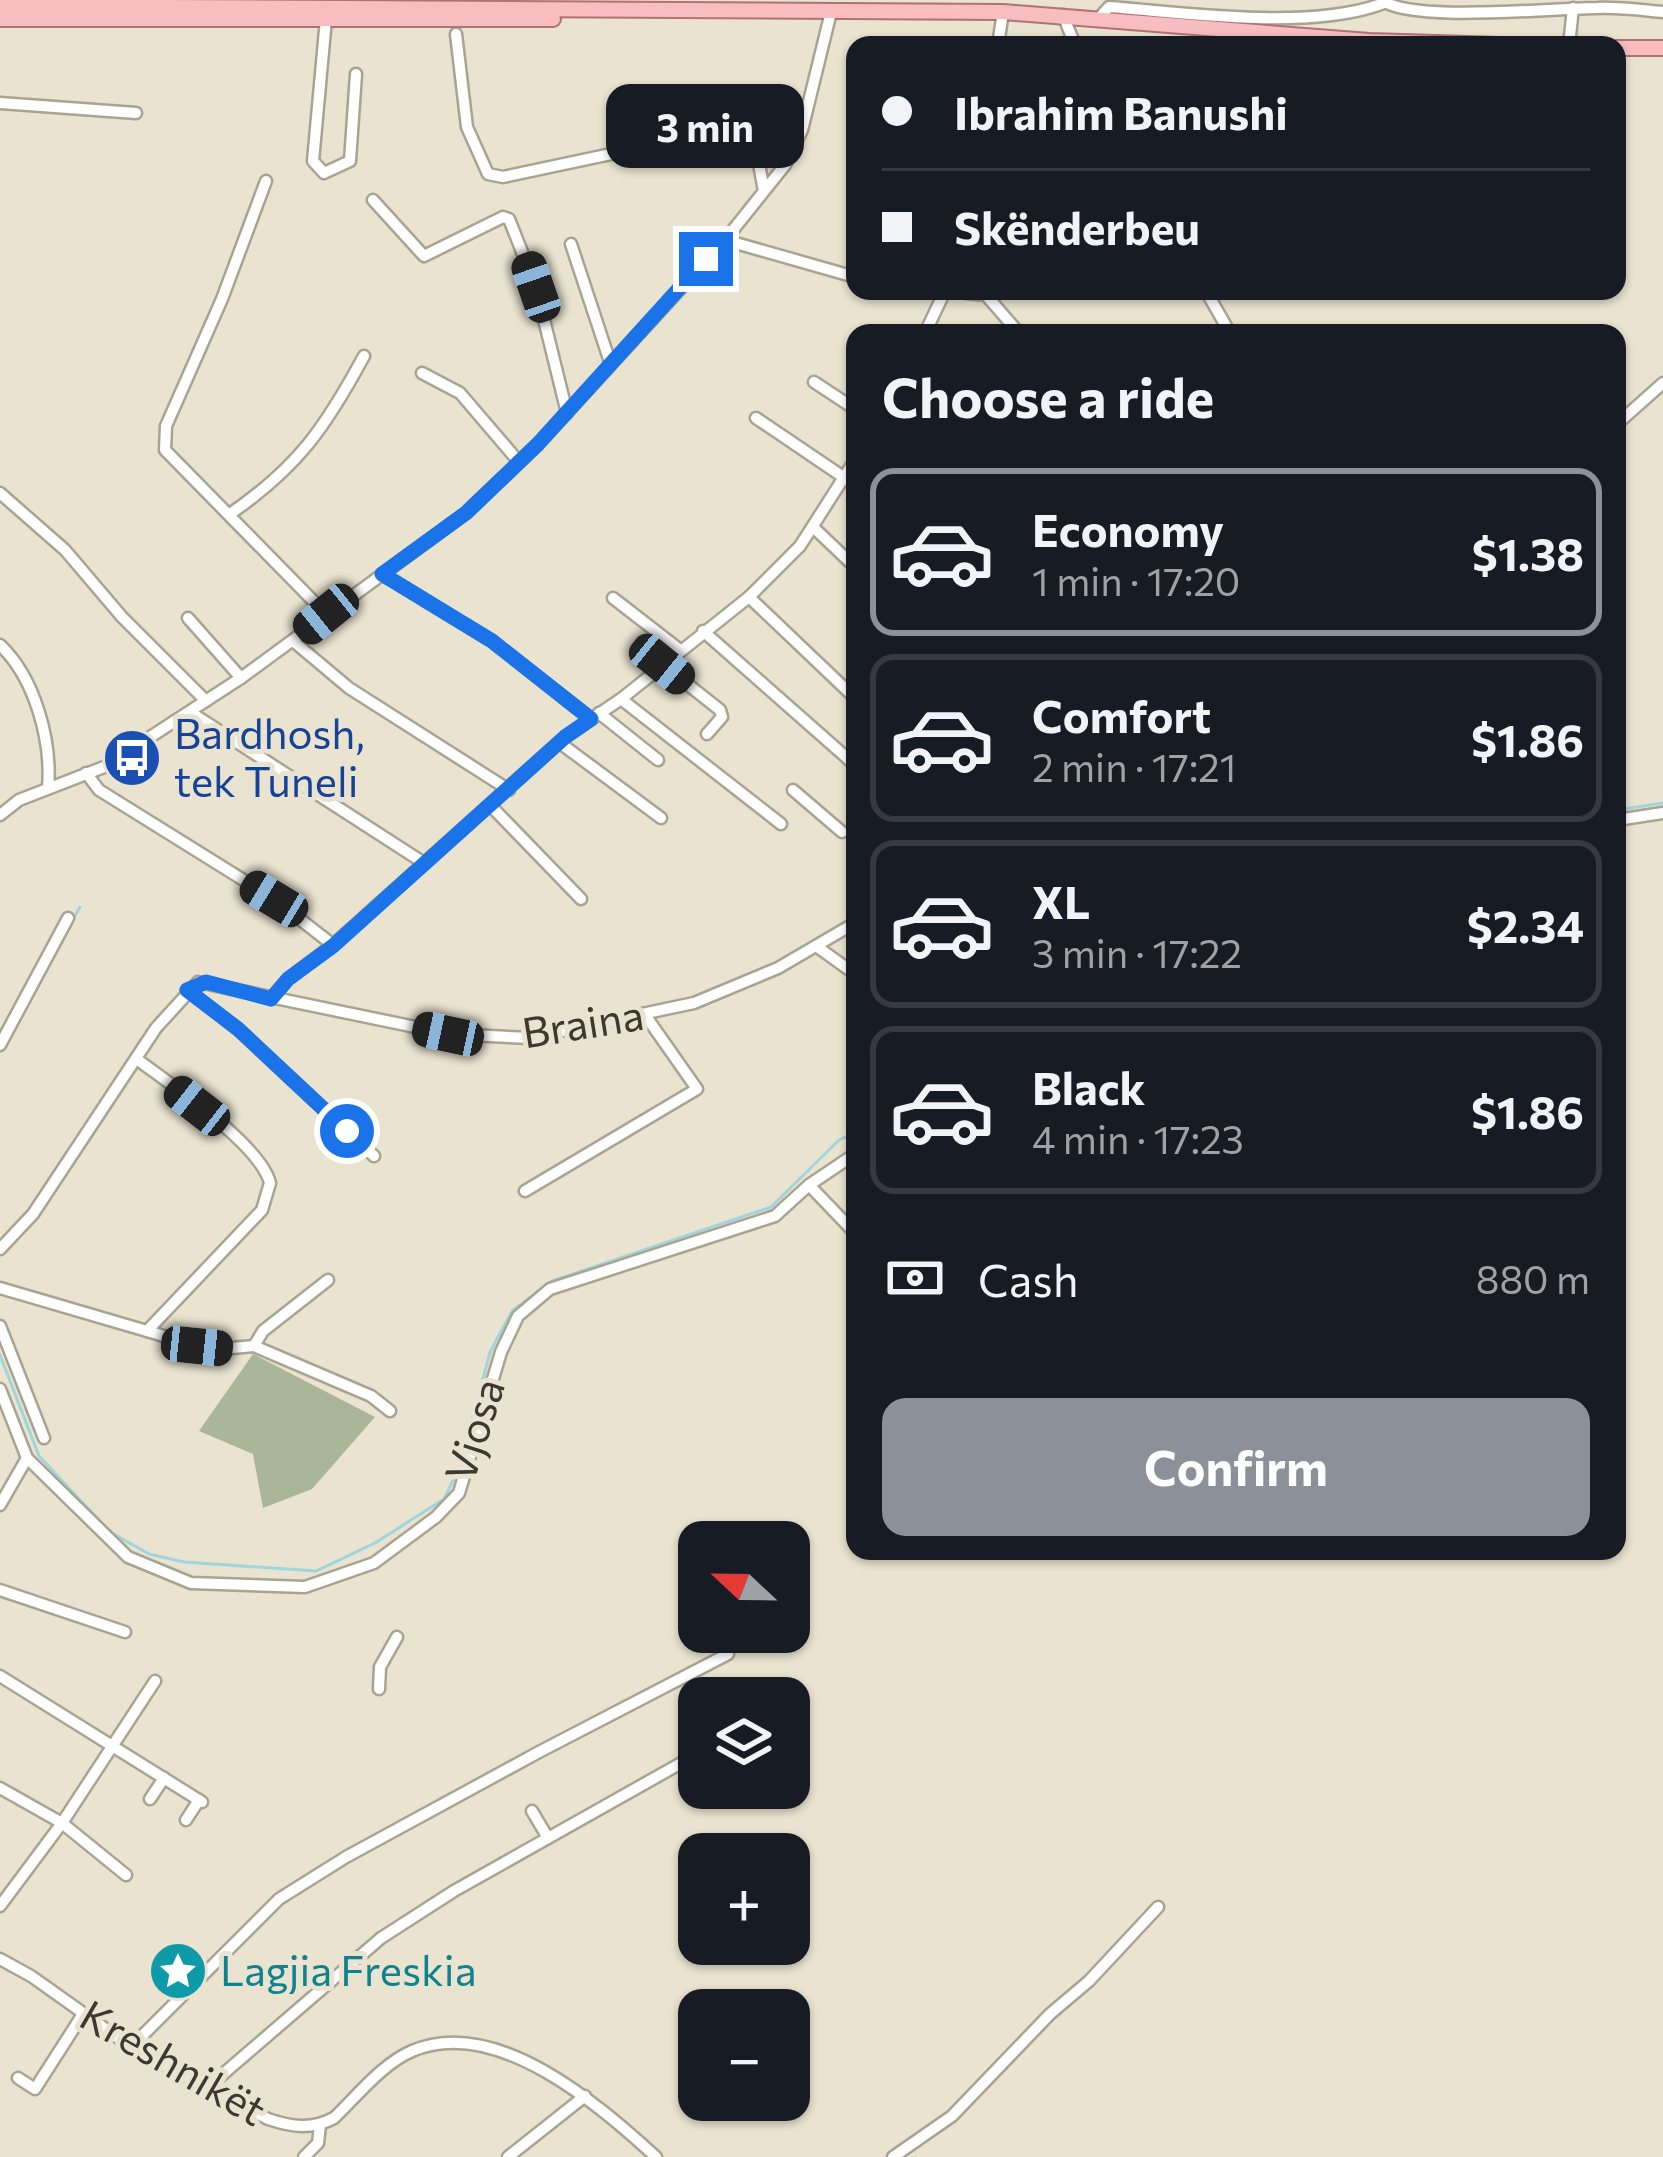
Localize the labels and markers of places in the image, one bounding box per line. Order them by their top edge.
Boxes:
place label: Bardhosh, tek Tuneli [174,706,365,806]
bus stop icon: Bardhosh, tek Tuneli [101,727,163,789]
place icon: Lagjia Freskia [147,1940,209,2002]
place label: Lagjia Freskia [220,1943,477,1995]

